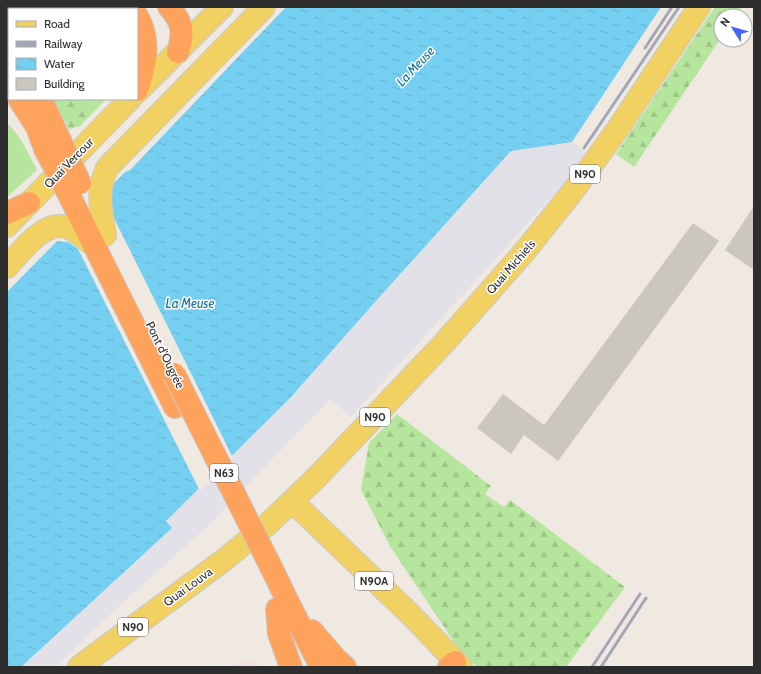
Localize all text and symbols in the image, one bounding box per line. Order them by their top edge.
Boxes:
legend [8,8,138,100]
north arrow [713,8,753,48]
text: N [717,15,733,29]
text: Road [44,16,70,31]
text: Railway [44,36,82,51]
water label: La Meuse [393,43,438,89]
text: Water [44,56,75,71]
text: Building [44,76,86,91]
street label: Quai Vercour [41,134,97,191]
road number: N90 [570,165,600,183]
street label: Quai Michiels [483,236,538,297]
water label: La Meuse [166,295,214,311]
street label: Pont d'Ougrée [143,319,188,391]
road number: N90 [360,408,390,426]
road number: N63 [210,464,238,482]
street label: Quai Louva [160,564,215,609]
road number: N90A [355,572,393,590]
road number: N90 [118,618,148,636]

